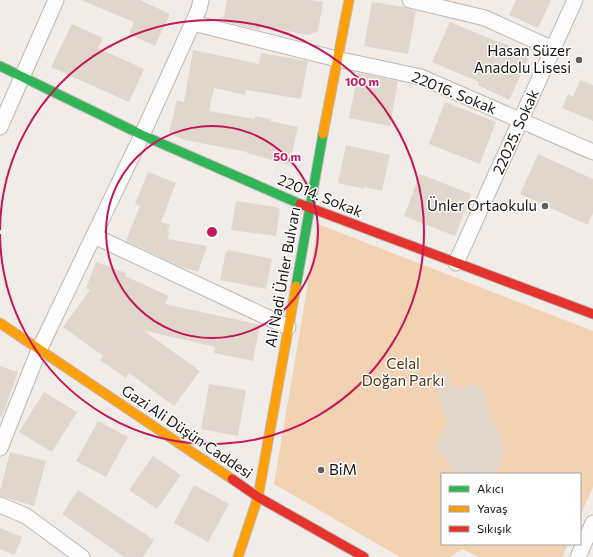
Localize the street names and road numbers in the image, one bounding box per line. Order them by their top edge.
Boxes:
street label: 22016. Sokak [409,67,499,117]
street label: 22025. Sokak [488,86,542,177]
street label: 22014. Sokak [275,170,365,220]
street label: Ali Nadi Ünler Bulvarı [261,205,303,349]
street label: Gazi Ali Düşün Caddesi [119,381,256,482]

